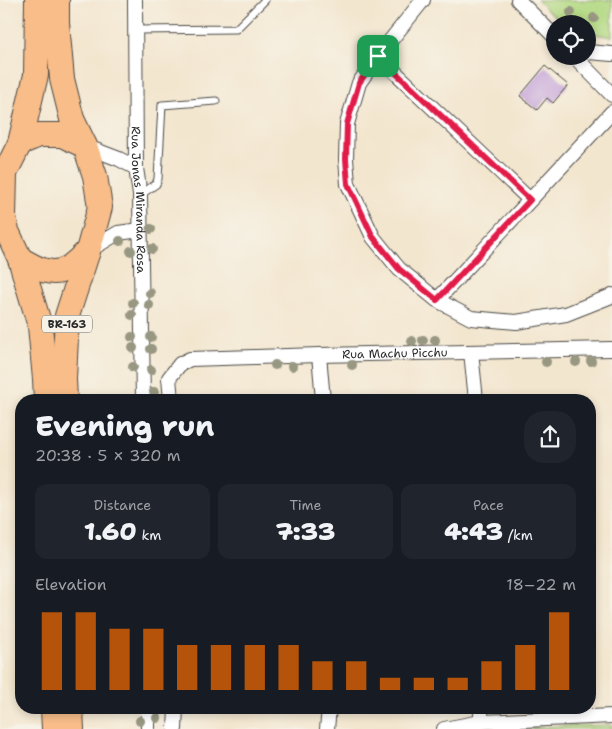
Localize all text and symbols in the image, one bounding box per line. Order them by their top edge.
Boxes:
map controls [546,15,596,65]
button: locate [546,15,596,65]
pin [357,35,399,77]
icon: arrive [364,42,392,70]
street label: Rua Jonas Miranda Rosa [128,126,149,274]
road number: BR-163 [42,316,92,332]
street label: Rua Machu Picchu [342,344,448,363]
text: Evening run [35,407,214,445]
button: share [524,411,576,463]
text: 20:38 · 5 × 320 m [35,445,181,466]
text: Distance [94,496,151,514]
text: Time [289,496,322,514]
text: Pace [473,496,504,514]
text: 1.60 [84,514,137,548]
text: 7:33 [276,514,335,548]
text: 4:43 [444,514,503,548]
text: km [137,526,161,544]
text: /km [503,526,533,544]
text: Elevation [35,574,107,595]
text: 18–22 m [506,574,576,595]

